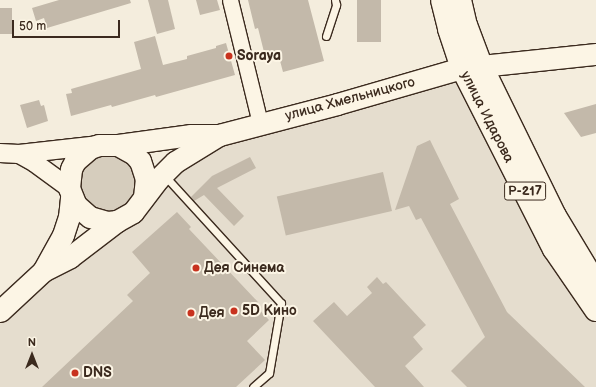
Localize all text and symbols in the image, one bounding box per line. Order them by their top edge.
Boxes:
scale bar [14,12,122,38]
text: 50 m [19,19,46,34]
place label: Soraya [237,48,281,64]
marker: Soraya [224,51,234,61]
street label: улица Идарова [457,68,517,166]
street label: улица Хмельницкого [283,74,417,124]
road number: Р-217 [504,180,546,202]
place label: Дея Синема [204,260,284,276]
marker: Дея Синема [191,263,201,273]
place label: 5D Кино [242,303,297,319]
place label: Дея [199,305,225,321]
marker: 5D Кино [229,306,239,316]
marker: Дея [186,308,196,318]
north arrow [12,335,52,375]
text: N [28,336,36,349]
place label: DNS [83,365,112,381]
marker: DNS [70,368,80,378]

